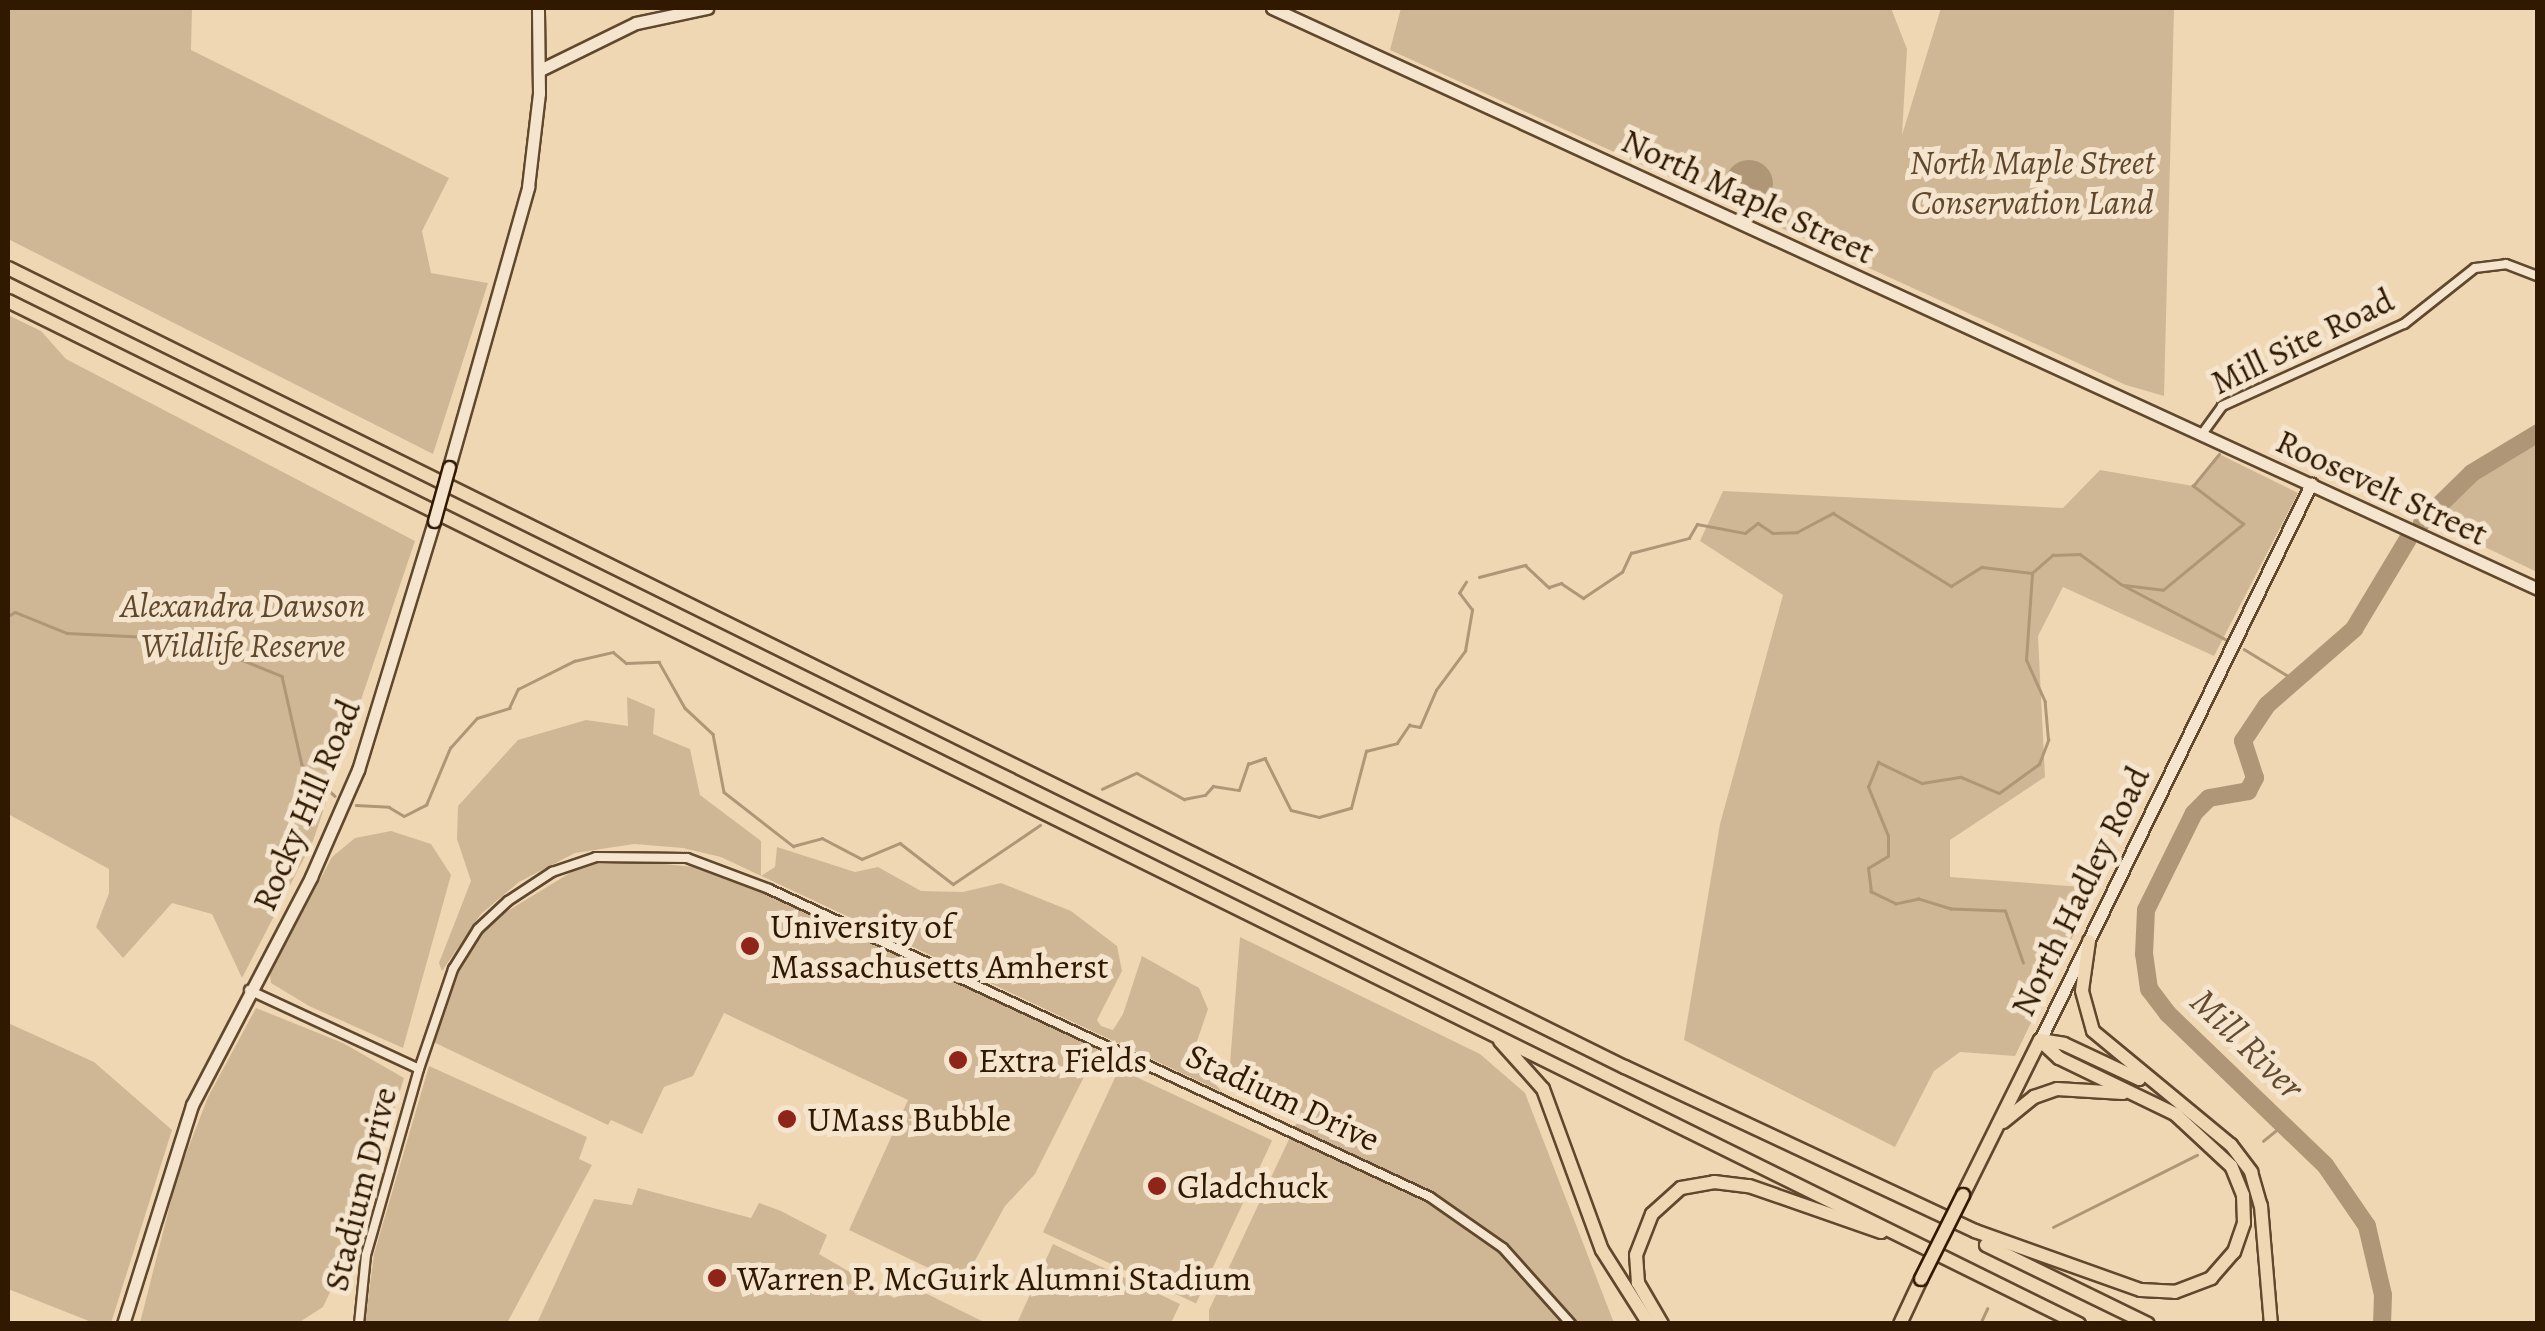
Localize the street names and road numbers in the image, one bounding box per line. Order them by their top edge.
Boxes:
street label: North Maple Street [1615,119,1881,273]
street label: Mill Site Road [2204,279,2400,403]
street label: Roosevelt Street [2269,420,2495,554]
street label: Rocky Hill Road [243,693,369,917]
street label: North Hadley Road [2001,759,2159,1023]
street label: Stadium Drive [1180,1034,1386,1160]
street label: Stadium Drive [314,1083,406,1295]

